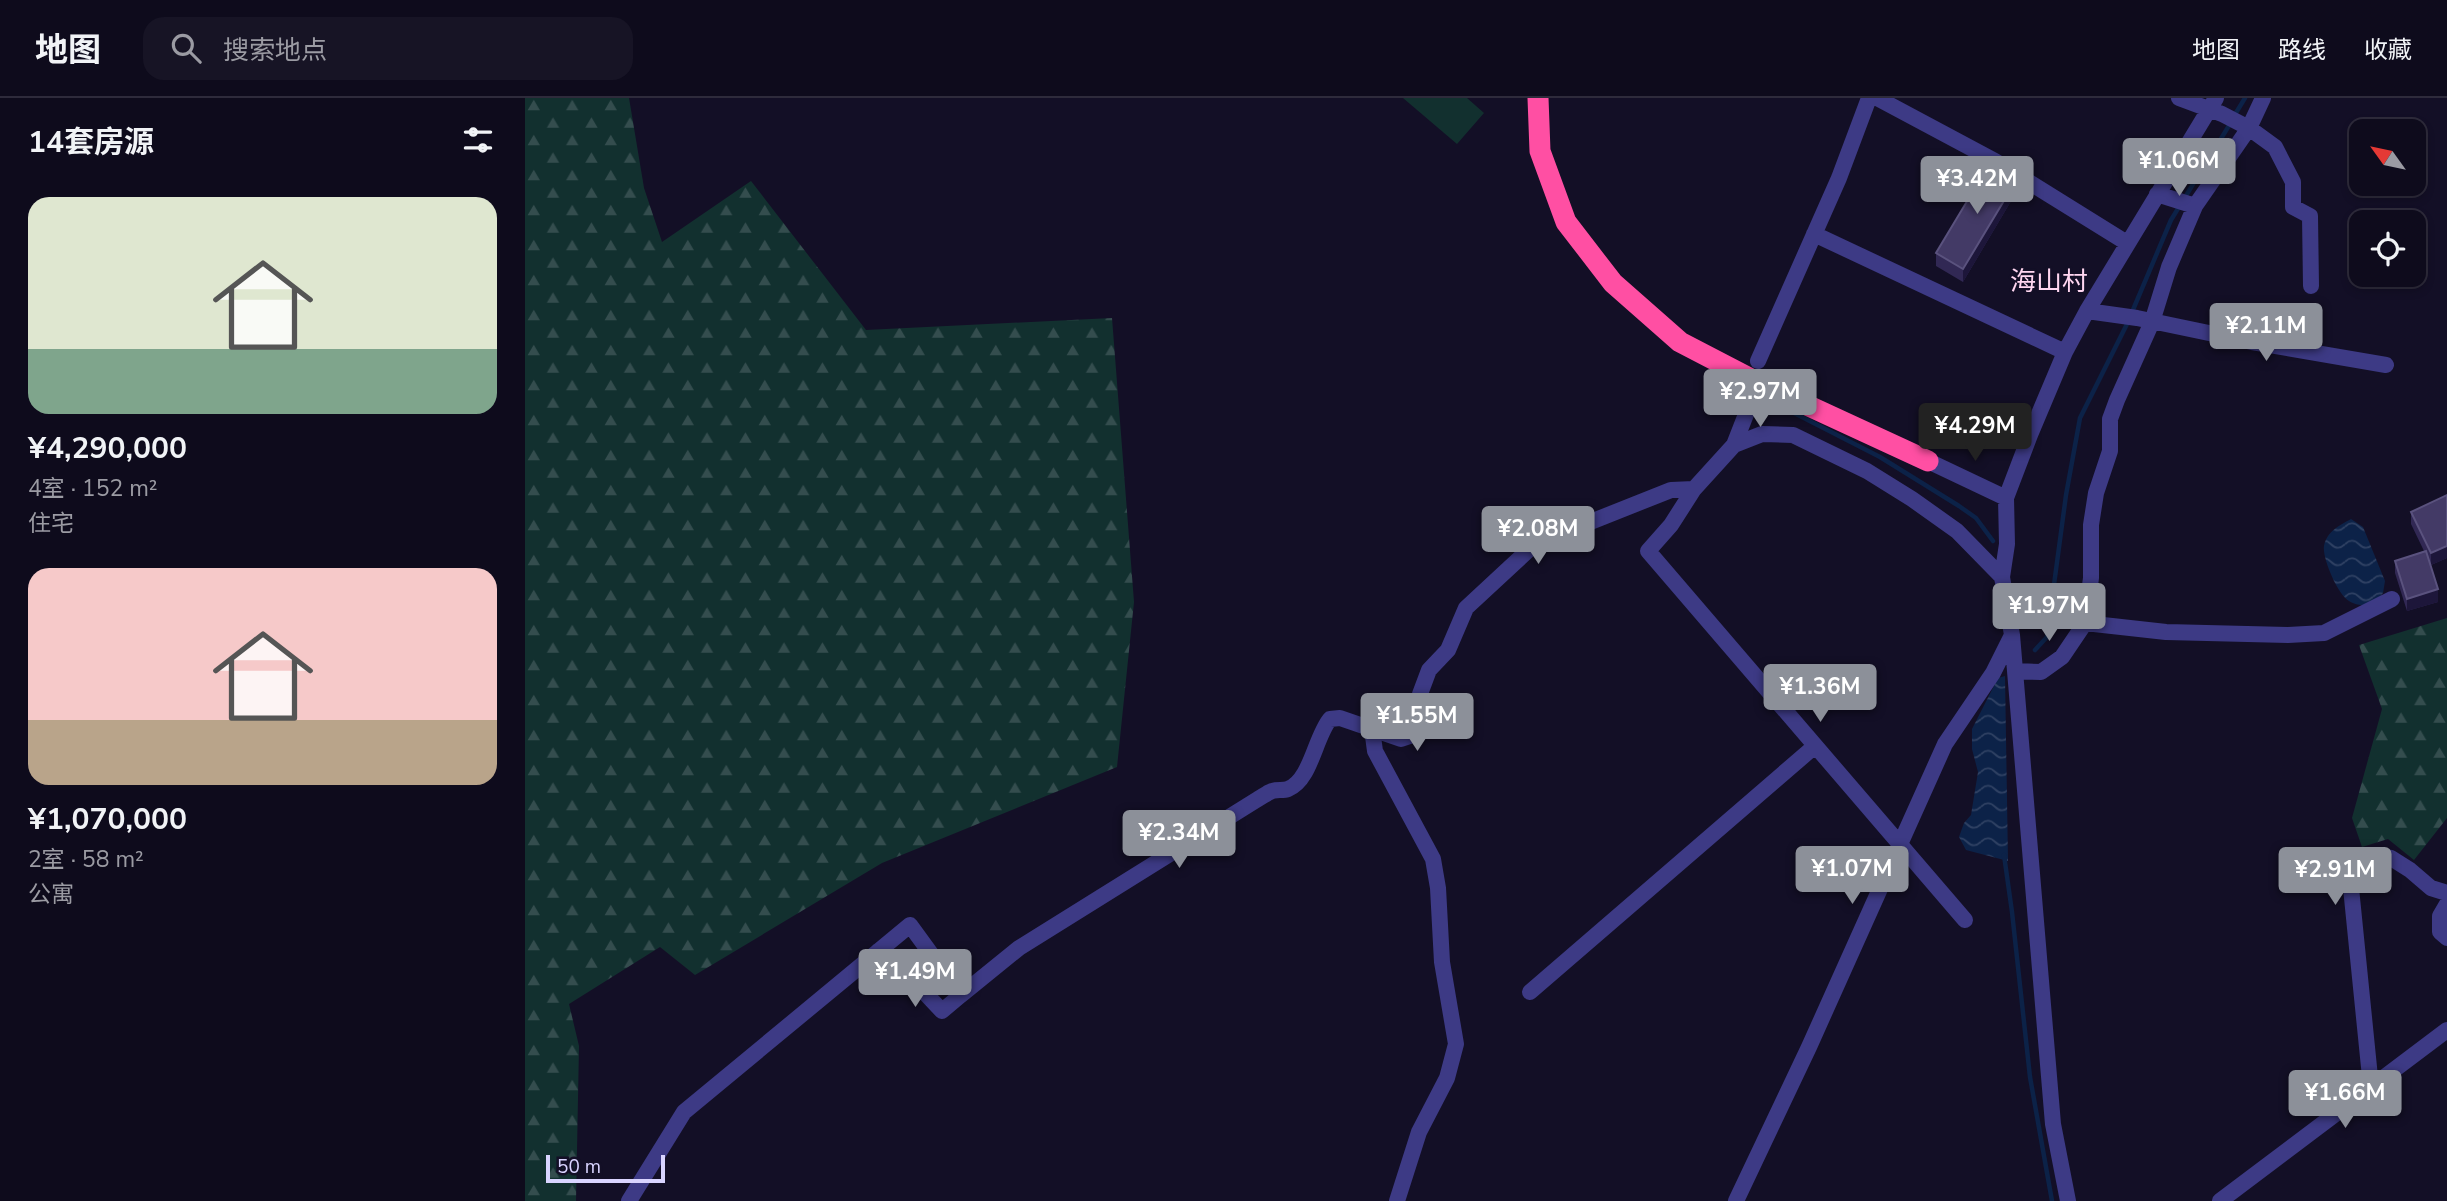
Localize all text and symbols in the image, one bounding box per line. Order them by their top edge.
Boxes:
search box [143,17,633,80]
text: 地图 [35,28,101,73]
icon: search [167,29,205,67]
text: 搜索地点 [223,33,327,68]
text: 地图 [2192,34,2240,66]
text: 路线 [2278,34,2326,66]
text: 收藏 [2364,34,2412,66]
north arrow [2349,119,2425,196]
map controls [2349,119,2426,287]
icon: filters [459,121,497,159]
text: 14套房源 [28,122,154,163]
pin: ¥1.06M [2122,139,2236,198]
text: ¥1.06M [2139,145,2219,176]
pin: ¥3.42M [1920,156,2034,216]
text: ¥3.42M [1937,163,2017,194]
button: locate [2349,210,2426,287]
icon: home [200,242,326,368]
district label: 海山村 [2010,264,2088,299]
pin: ¥2.11M [2209,303,2323,363]
text: ¥2.11M [2226,310,2306,341]
pin: ¥2.97M [1703,370,1817,429]
text: ¥2.97M [1720,376,1800,407]
pin: ¥4.29M [1918,404,2032,463]
text: ¥4.29M [1935,410,2015,441]
text: ¥4,290,000 [28,428,187,469]
text: 4室 · 152 m² [28,473,158,504]
pin: ¥2.08M [1481,506,1595,566]
text: 住宅 [28,508,74,539]
text: ¥2.08M [1498,513,1578,544]
pin: ¥1.97M [1992,584,2106,643]
text: ¥1.97M [2009,590,2089,621]
icon: home [200,613,326,739]
pin: ¥1.36M [1763,664,1877,724]
text: ¥1.36M [1780,671,1860,702]
pin: ¥1.55M [1360,694,1474,753]
text: ¥1.55M [1377,700,1457,731]
text: ¥1,070,000 [28,799,187,840]
pin: ¥2.34M [1122,810,1236,870]
text: ¥2.34M [1139,817,1219,848]
text: 2室 · 58 m² [28,844,144,875]
pin: ¥1.07M [1795,846,1909,906]
pin: ¥2.91M [2278,848,2392,907]
text: ¥1.07M [1812,853,1892,884]
text: ¥2.91M [2295,854,2375,885]
text: 公寓 [28,879,74,910]
pin: ¥1.49M [858,950,972,1009]
text: ¥1.49M [875,956,955,987]
pin: ¥1.66M [2288,1070,2402,1130]
text: ¥1.66M [2305,1077,2385,1108]
scale bar [546,1152,665,1184]
text: 50 m [557,1154,601,1180]

